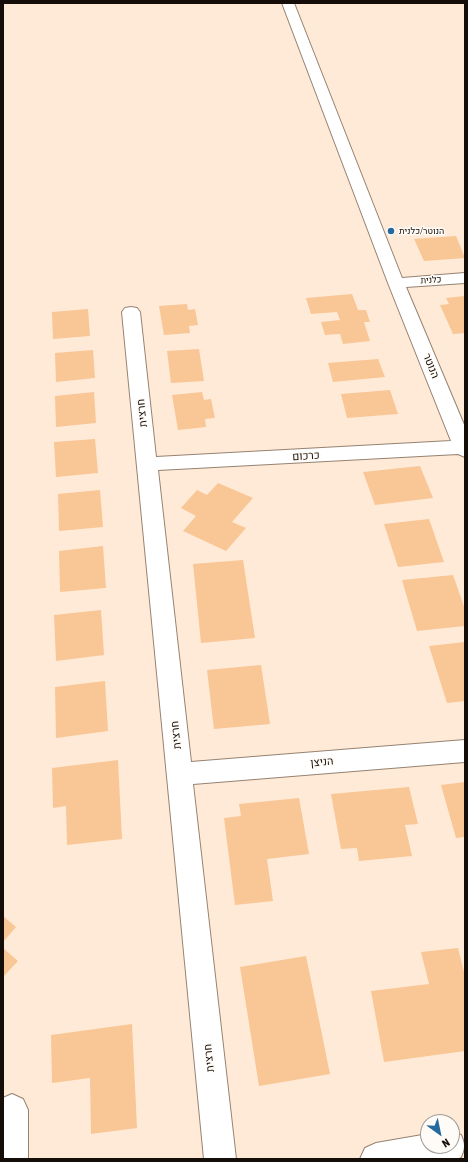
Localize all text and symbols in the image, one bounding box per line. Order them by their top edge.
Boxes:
marker: הנוטר/כלנית [386,226,396,236]
place label: הנוטר/כלנית [399,226,444,236]
street label: כלנית [420,274,442,286]
street label: הנוטר [420,352,442,380]
street label: חרצית [134,398,150,428]
street label: כרכום [292,449,320,463]
street label: חרצית [168,720,184,750]
street label: הניצן [310,754,334,770]
street label: חרצית [201,1043,217,1073]
north arrow [420,1114,460,1154]
text: N [440,1136,452,1150]

